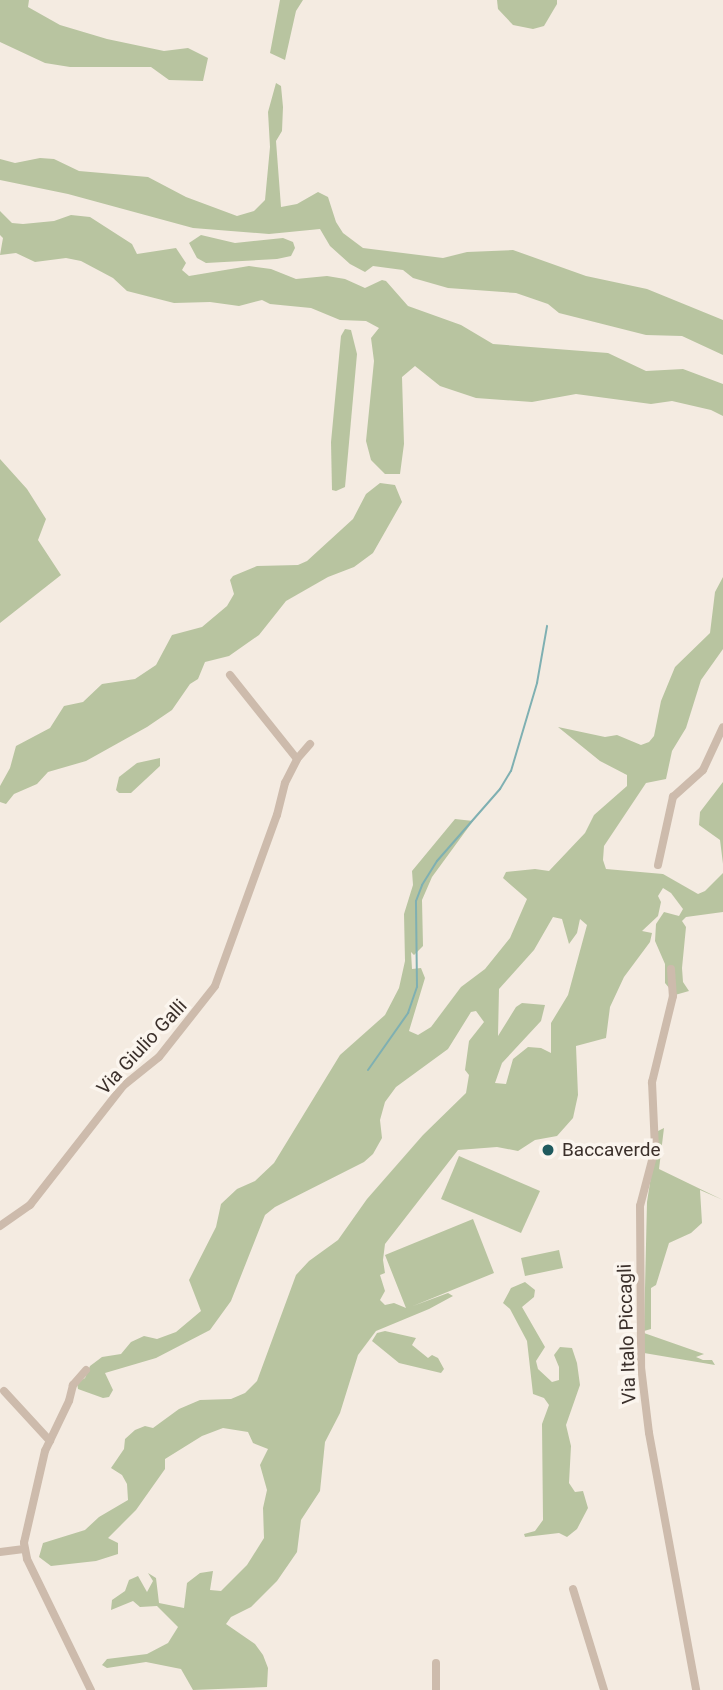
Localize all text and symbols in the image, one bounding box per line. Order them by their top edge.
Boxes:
street label: Via Giulio Galli [92,995,192,1099]
place label: Baccaverde [562,1139,660,1161]
marker: Baccaverde [540,1142,556,1158]
street label: Via Italo Piccagli [613,1263,641,1405]

